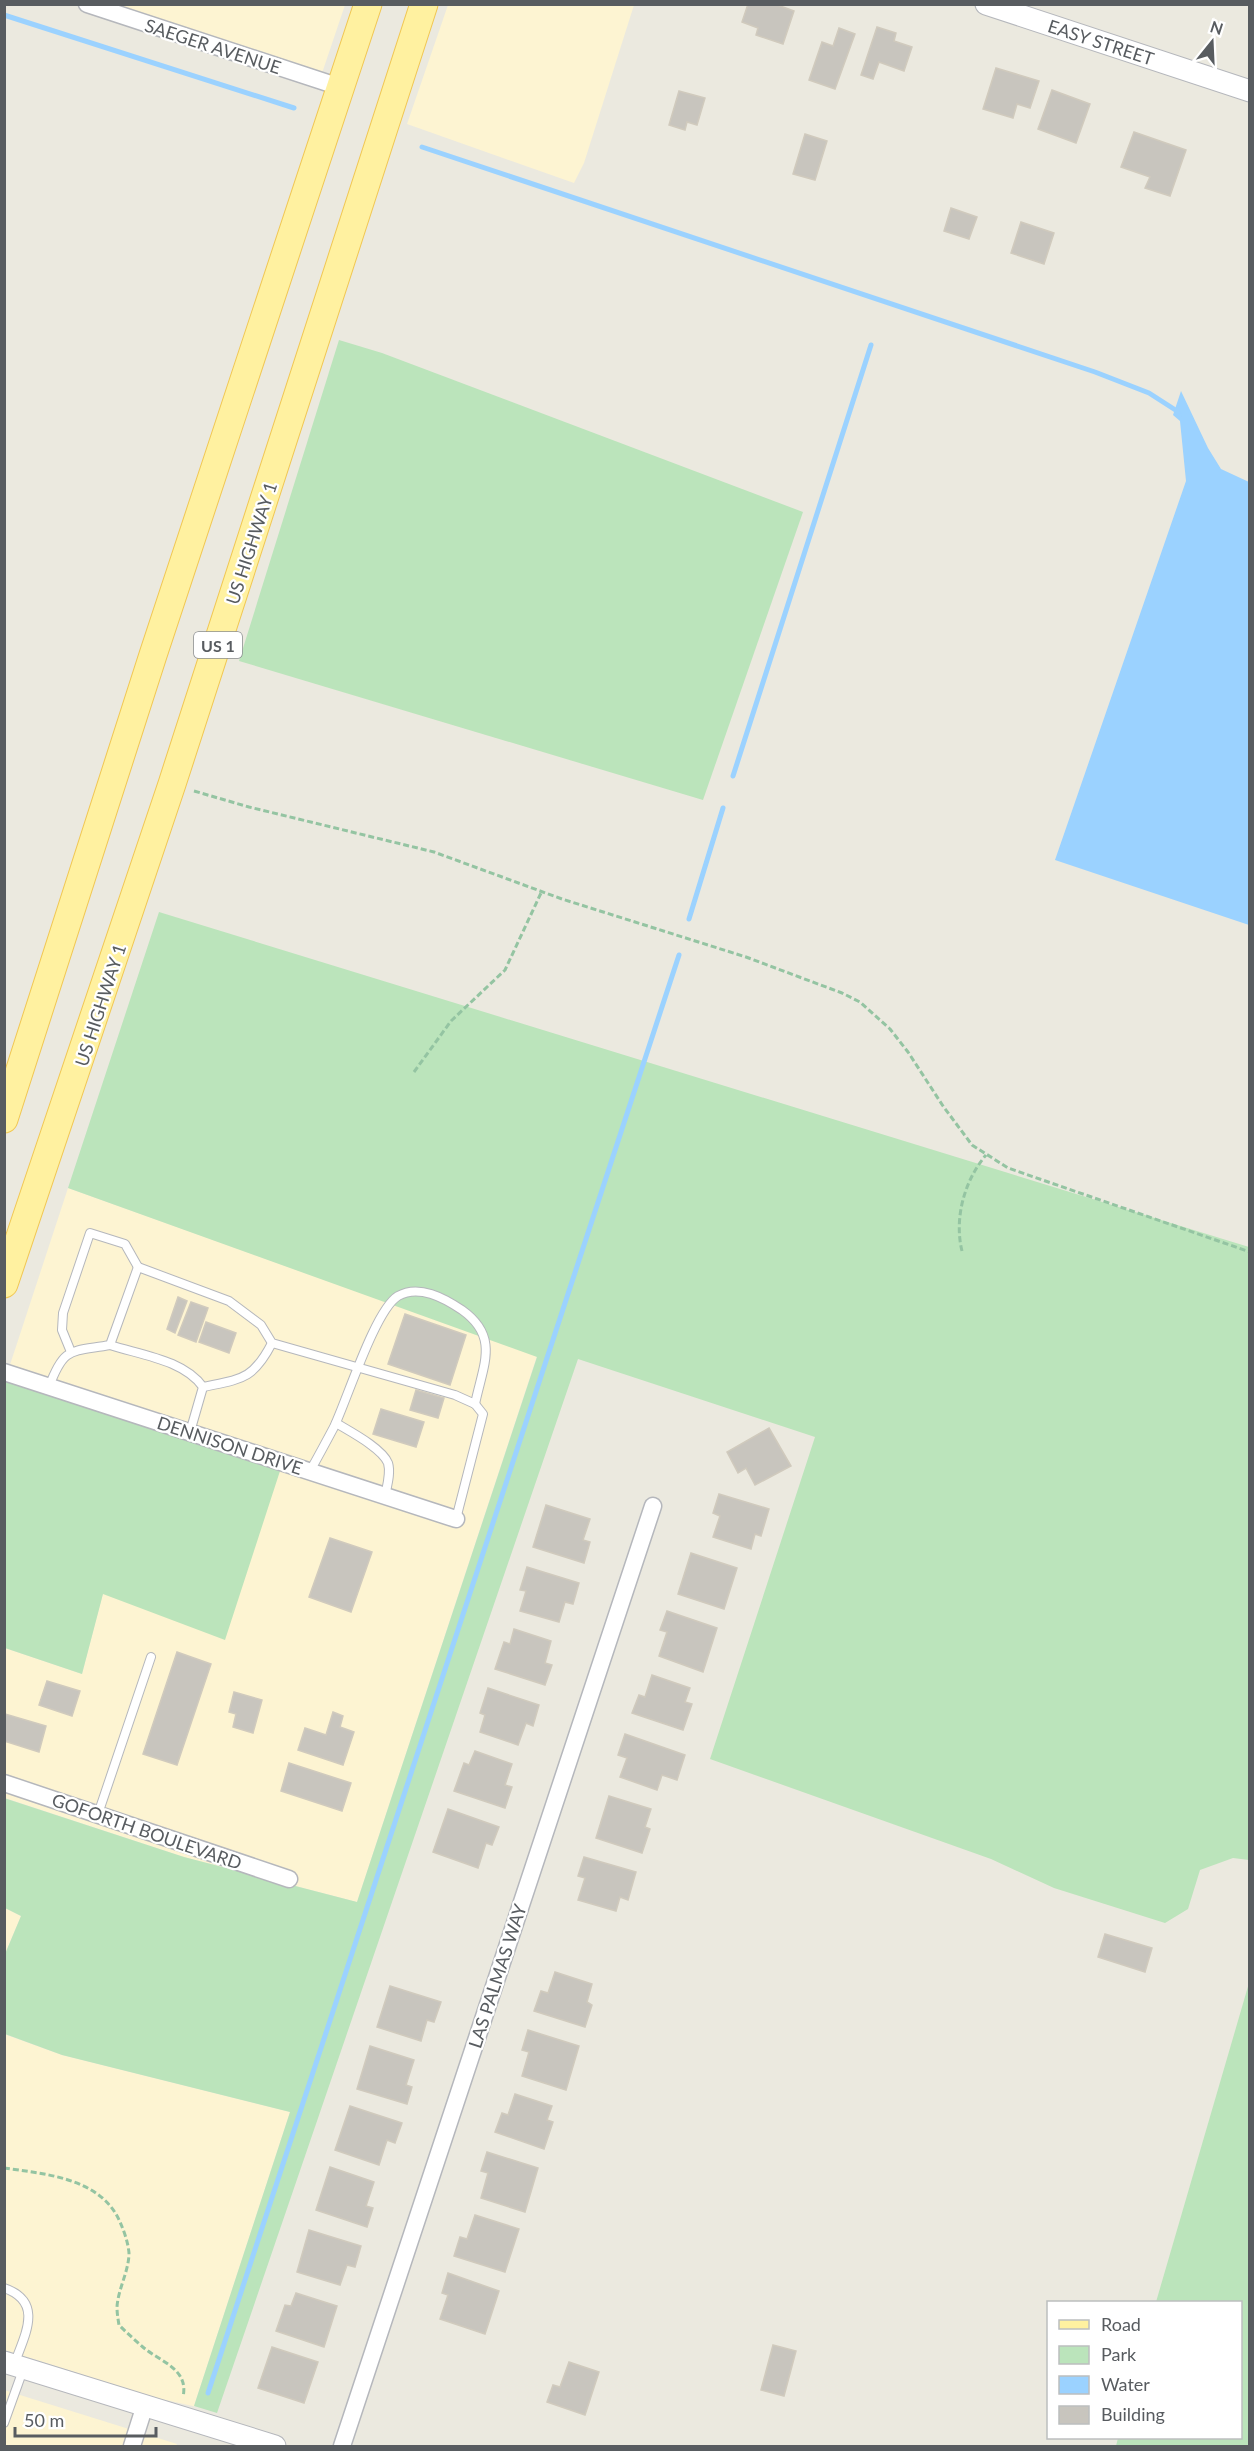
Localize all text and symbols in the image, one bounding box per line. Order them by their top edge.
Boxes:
north arrow [1182,12,1242,72]
street label: SAEGER AVENUE [142,14,284,78]
street label: EASY STREET [1045,14,1157,70]
text: N [1208,16,1226,38]
street label: US HIGHWAY 1 [221,479,281,607]
road number: US 1 [194,632,242,658]
street label: US HIGHWAY 1 [70,941,130,1069]
street label: DENNISON DRIVE [154,1411,306,1479]
street label: GOFORTH BOULEVARD [49,1788,245,1874]
street label: LAS PALMAS WAY [463,1900,531,2051]
legend [1047,2301,1242,2439]
text: Road [1101,2313,1141,2335]
text: Park [1101,2343,1137,2365]
text: Water [1101,2373,1150,2395]
scale bar [15,2400,156,2438]
text: Building [1101,2403,1165,2425]
text: 50 m [24,2409,64,2431]

